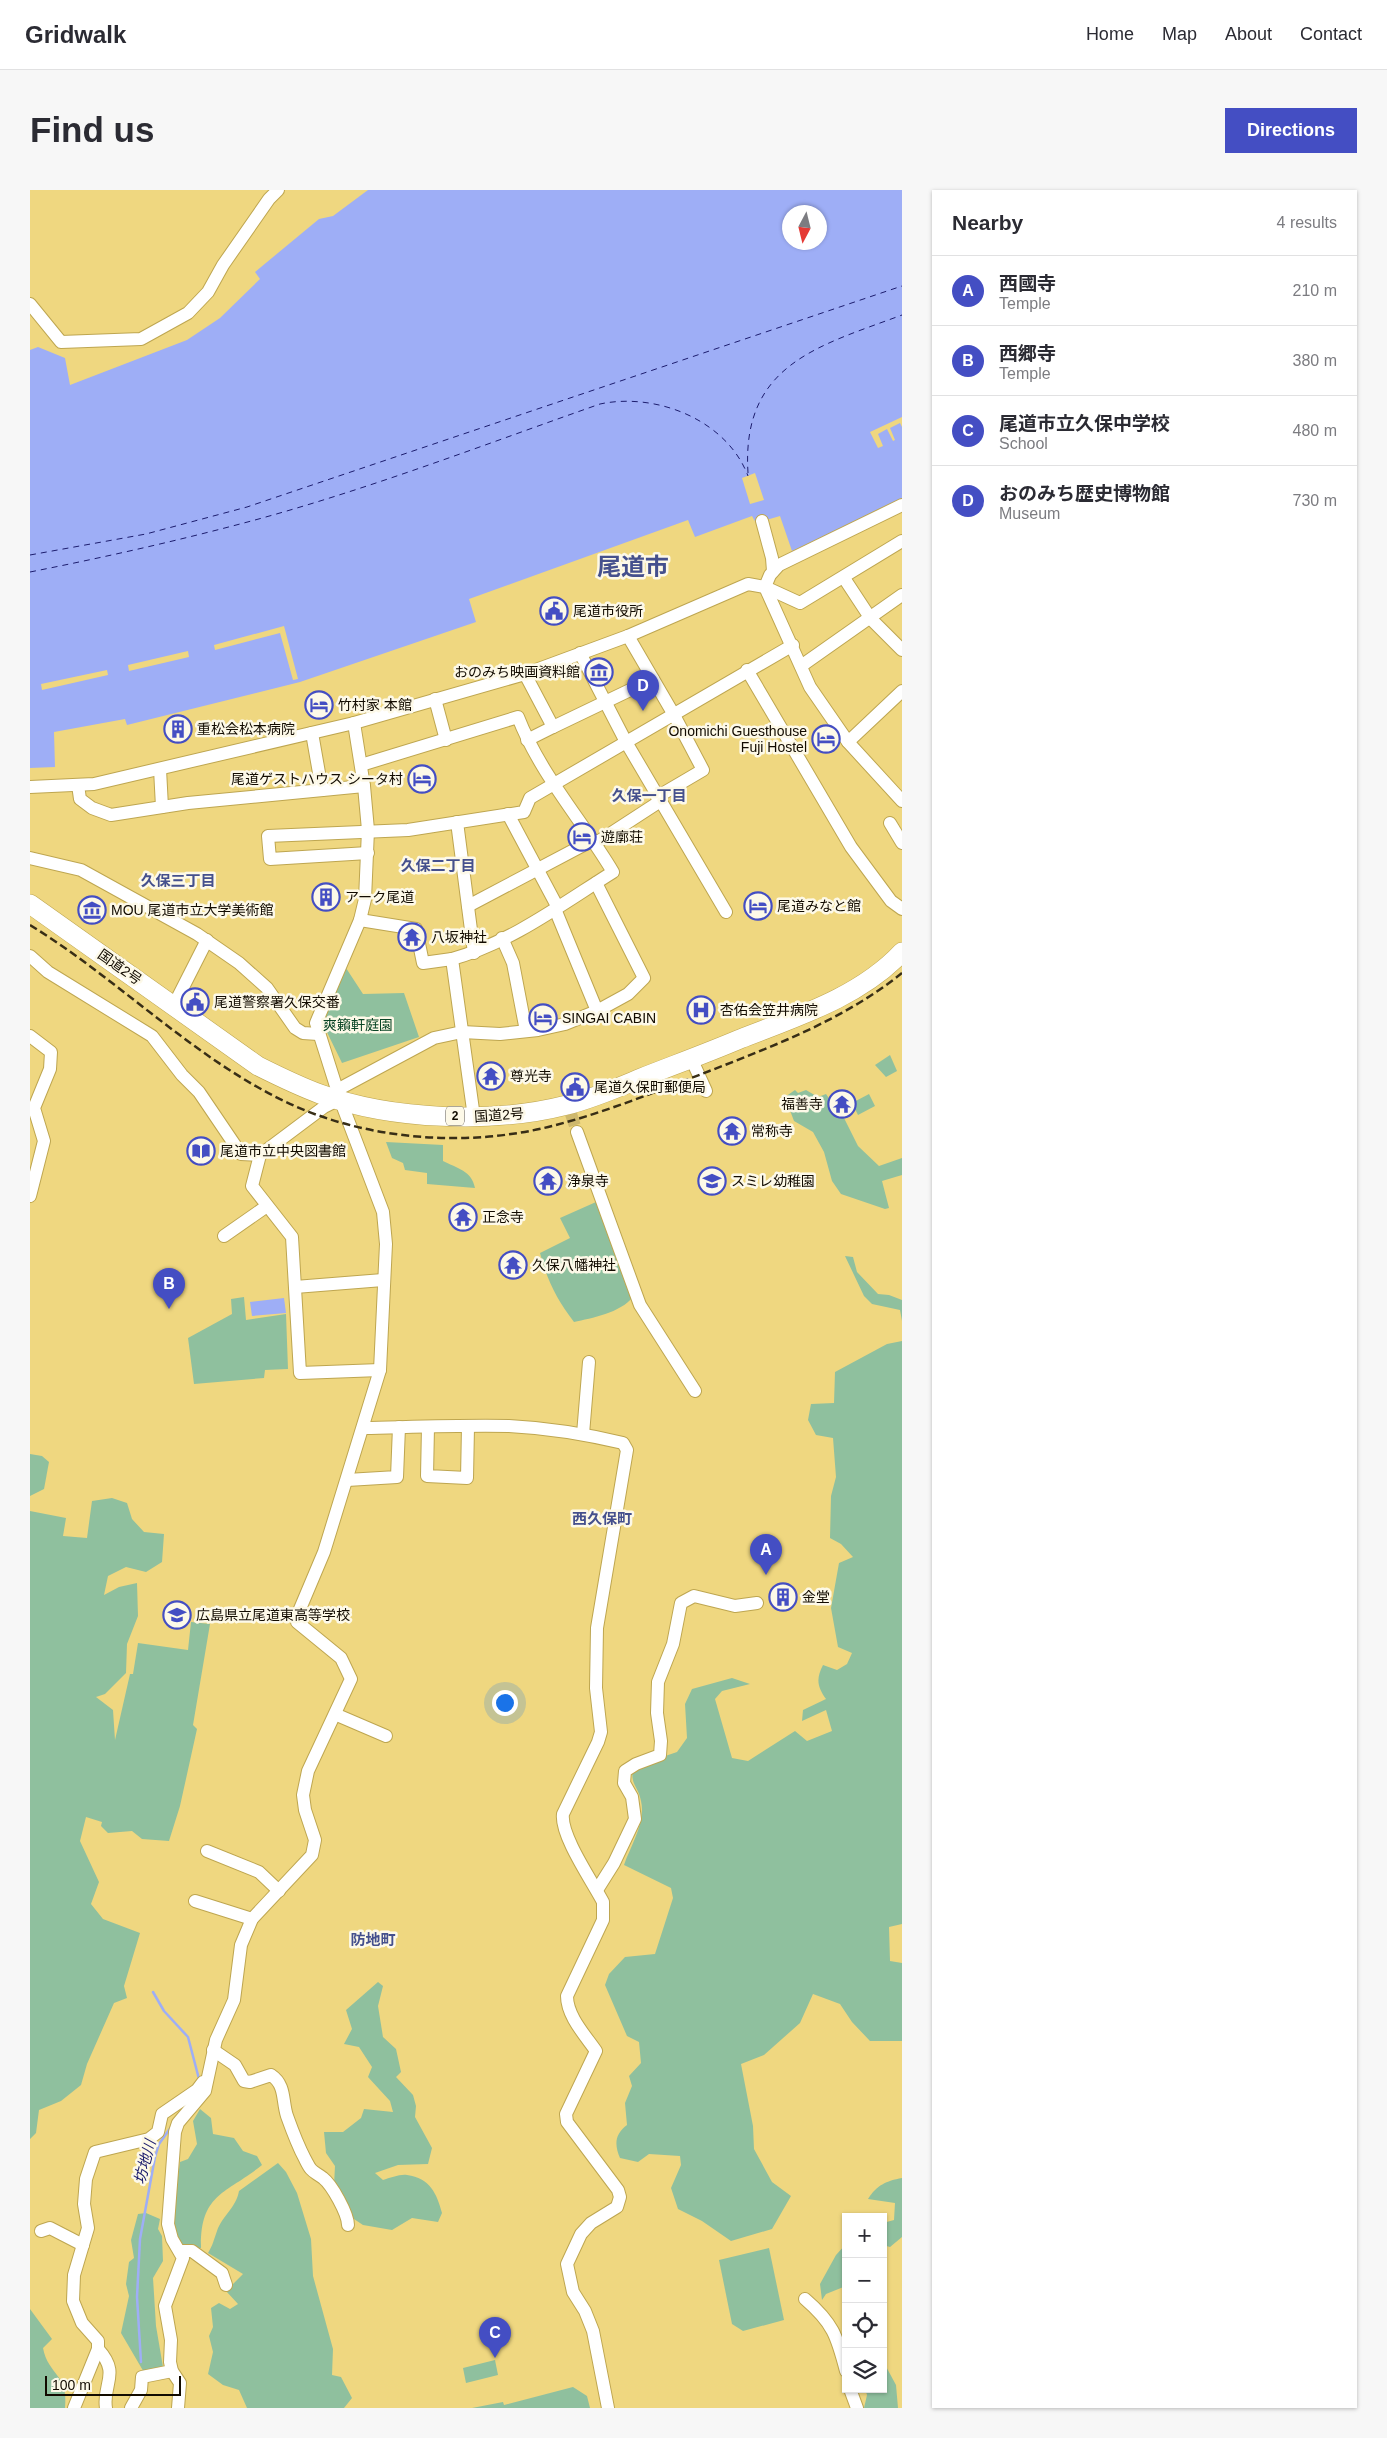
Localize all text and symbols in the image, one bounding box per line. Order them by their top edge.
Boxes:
text: Gridwalk [25,21,126,48]
text: Home [1086,24,1134,44]
text: Map [1162,24,1197,44]
text: About [1225,24,1272,44]
text: Contact [1300,24,1362,44]
button: Directions [1225,108,1357,153]
text: Find us [30,110,154,149]
north arrow [782,205,827,250]
text: Nearby [952,211,1023,234]
text: 4 results [1277,214,1337,231]
text: 西國寺 [999,273,1056,294]
text: A [962,282,974,299]
text: 210 m [1293,282,1337,299]
text: Temple [999,295,1051,312]
text: 西郷寺 [999,343,1056,364]
text: B [962,352,974,369]
text: 380 m [1293,352,1337,369]
text: Temple [999,365,1051,382]
text: 尾道市立久保中学校 [999,413,1170,434]
text: C [962,422,974,439]
text: 480 m [1293,422,1337,439]
text: School [999,435,1048,452]
text: おのみち歴史博物館 [999,483,1170,504]
text: D [962,492,974,509]
text: 730 m [1293,492,1337,509]
text: Museum [999,505,1060,522]
district label: 尾道市 [597,553,669,580]
public building icon: 尾道市役所 [539,596,569,626]
place label: 尾道市役所 [573,603,643,619]
museum icon: おのみち映画資料館 [584,657,614,687]
place label: おのみち映画資料館 [454,664,580,680]
pin: D [627,670,659,711]
hotel icon: 竹村家 本館 [304,690,334,720]
place label: 竹村家 本館 [338,697,412,713]
building icon: 重松会松本病院 [163,714,193,744]
place label: 重松会松本病院 [197,721,295,737]
place label: Onomichi Guesthouse Fuji Hostel [668,723,807,755]
hotel icon: Onomichi Guesthouse Fuji Hostel [811,724,841,754]
hotel icon: 尾道ゲストハウス シータ村 [407,764,437,794]
place label: 尾道ゲストハウス シータ村 [231,771,403,787]
district label: 久保一丁目 [611,787,687,804]
hotel icon: 遊廓荘 [567,822,597,852]
place label: 遊廓荘 [601,829,643,845]
district label: 久保二丁目 [400,857,476,874]
district label: 久保三丁目 [140,872,216,889]
building icon: アーク尾道 [311,882,341,912]
place label: アーク尾道 [345,889,414,905]
hotel icon: 尾道みなと館 [743,891,773,921]
museum icon: MOU 尾道市立大学美術館 [77,895,107,925]
place label: 尾道みなと館 [777,898,861,914]
place label: MOU 尾道市立大学美術館 [111,902,274,918]
temple icon: 八坂神社 [397,922,427,952]
place label: 八坂神社 [431,929,487,945]
street label: 国道2号 [95,946,145,988]
public building icon: 尾道警察署久保交番 [180,987,210,1017]
place label: 尾道警察署久保交番 [214,994,340,1010]
hospital icon: 杏佑会笠井病院 [686,995,716,1025]
place label: 杏佑会笠井病院 [720,1002,818,1018]
hotel icon: SINGAI CABIN [528,1003,558,1033]
place label: SINGAI CABIN [562,1010,656,1026]
park label: 爽籟軒庭園 [323,1017,393,1033]
temple icon: 尊光寺 [476,1061,506,1091]
place label: 尊光寺 [510,1068,552,1084]
public building icon: 尾道久保町郵便局 [560,1072,590,1102]
place label: 尾道久保町郵便局 [594,1079,706,1095]
temple icon: 福善寺 [827,1089,857,1119]
place label: 福善寺 [781,1096,823,1112]
street label: 国道2号 [474,1105,524,1125]
road number: 2 [446,1106,464,1126]
temple icon: 常称寺 [717,1116,747,1146]
place label: 常称寺 [751,1123,793,1139]
library icon: 尾道市立中央図書館 [186,1136,216,1166]
place label: 尾道市立中央図書館 [220,1143,346,1159]
temple icon: 浄泉寺 [533,1166,563,1196]
school or university icon: スミレ幼稚園 [697,1166,727,1196]
place label: 浄泉寺 [567,1173,609,1189]
place label: スミレ幼稚園 [731,1173,815,1189]
temple icon: 正念寺 [448,1202,478,1232]
place label: 正念寺 [482,1209,524,1225]
temple icon: 久保八幡神社 [498,1250,528,1280]
place label: 久保八幡神社 [532,1257,616,1273]
pin: B [153,1268,185,1309]
district label: 西久保町 [572,1510,632,1527]
pin: A [750,1534,782,1575]
building icon: 金堂 [768,1582,798,1612]
place label: 金堂 [802,1589,830,1605]
school or university icon: 広島県立尾道東高等学校 [162,1600,192,1630]
place label: 広島県立尾道東高等学校 [196,1607,350,1623]
your location [492,1690,518,1716]
district label: 防地町 [350,1931,396,1948]
water label: 坊地川 [130,2136,159,2186]
map controls [842,2213,887,2393]
button: + [842,2213,887,2258]
button: − [842,2258,887,2303]
button: locate [842,2303,887,2348]
pin: C [479,2317,511,2358]
button: layers [842,2348,887,2393]
scale bar [45,2373,181,2396]
text: 100 m [52,2377,91,2393]

